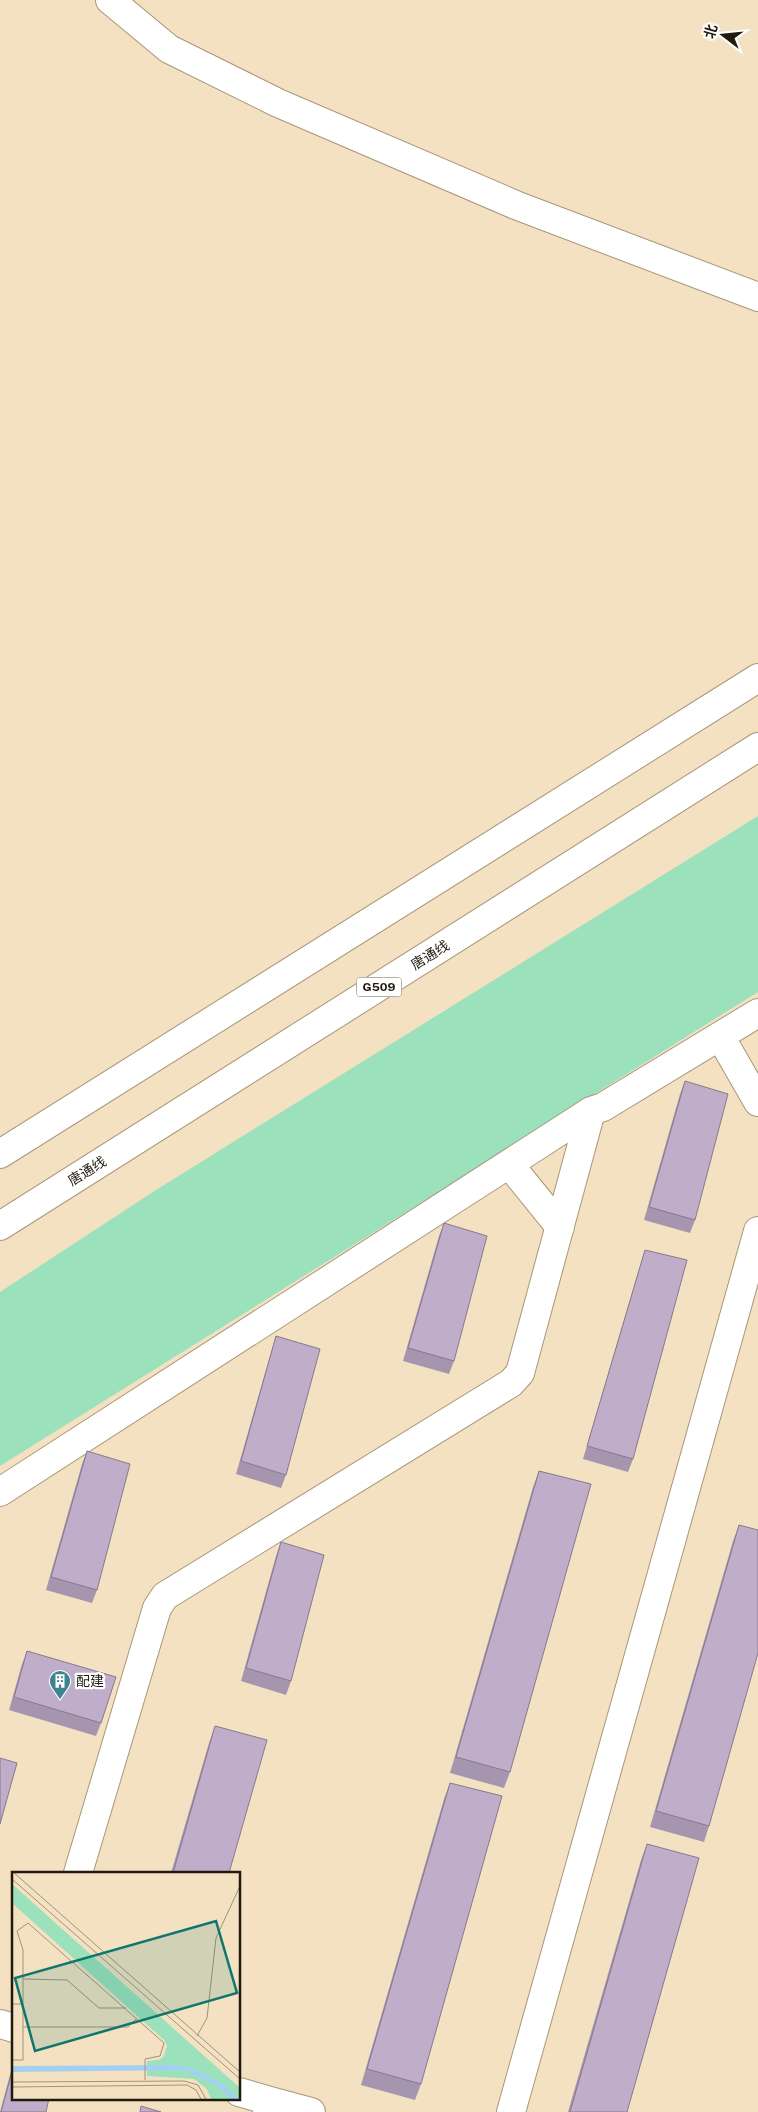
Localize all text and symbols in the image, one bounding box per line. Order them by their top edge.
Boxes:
north arrow [698,10,748,60]
text: 北 [701,22,720,40]
street label: 唐通线 [408,937,452,973]
road number: G509 [356,978,402,996]
street label: 唐通线 [65,1153,109,1189]
building icon: 配建 [48,1669,72,1700]
place label: 配建 [76,1673,104,1689]
inset map [12,1872,240,2100]

